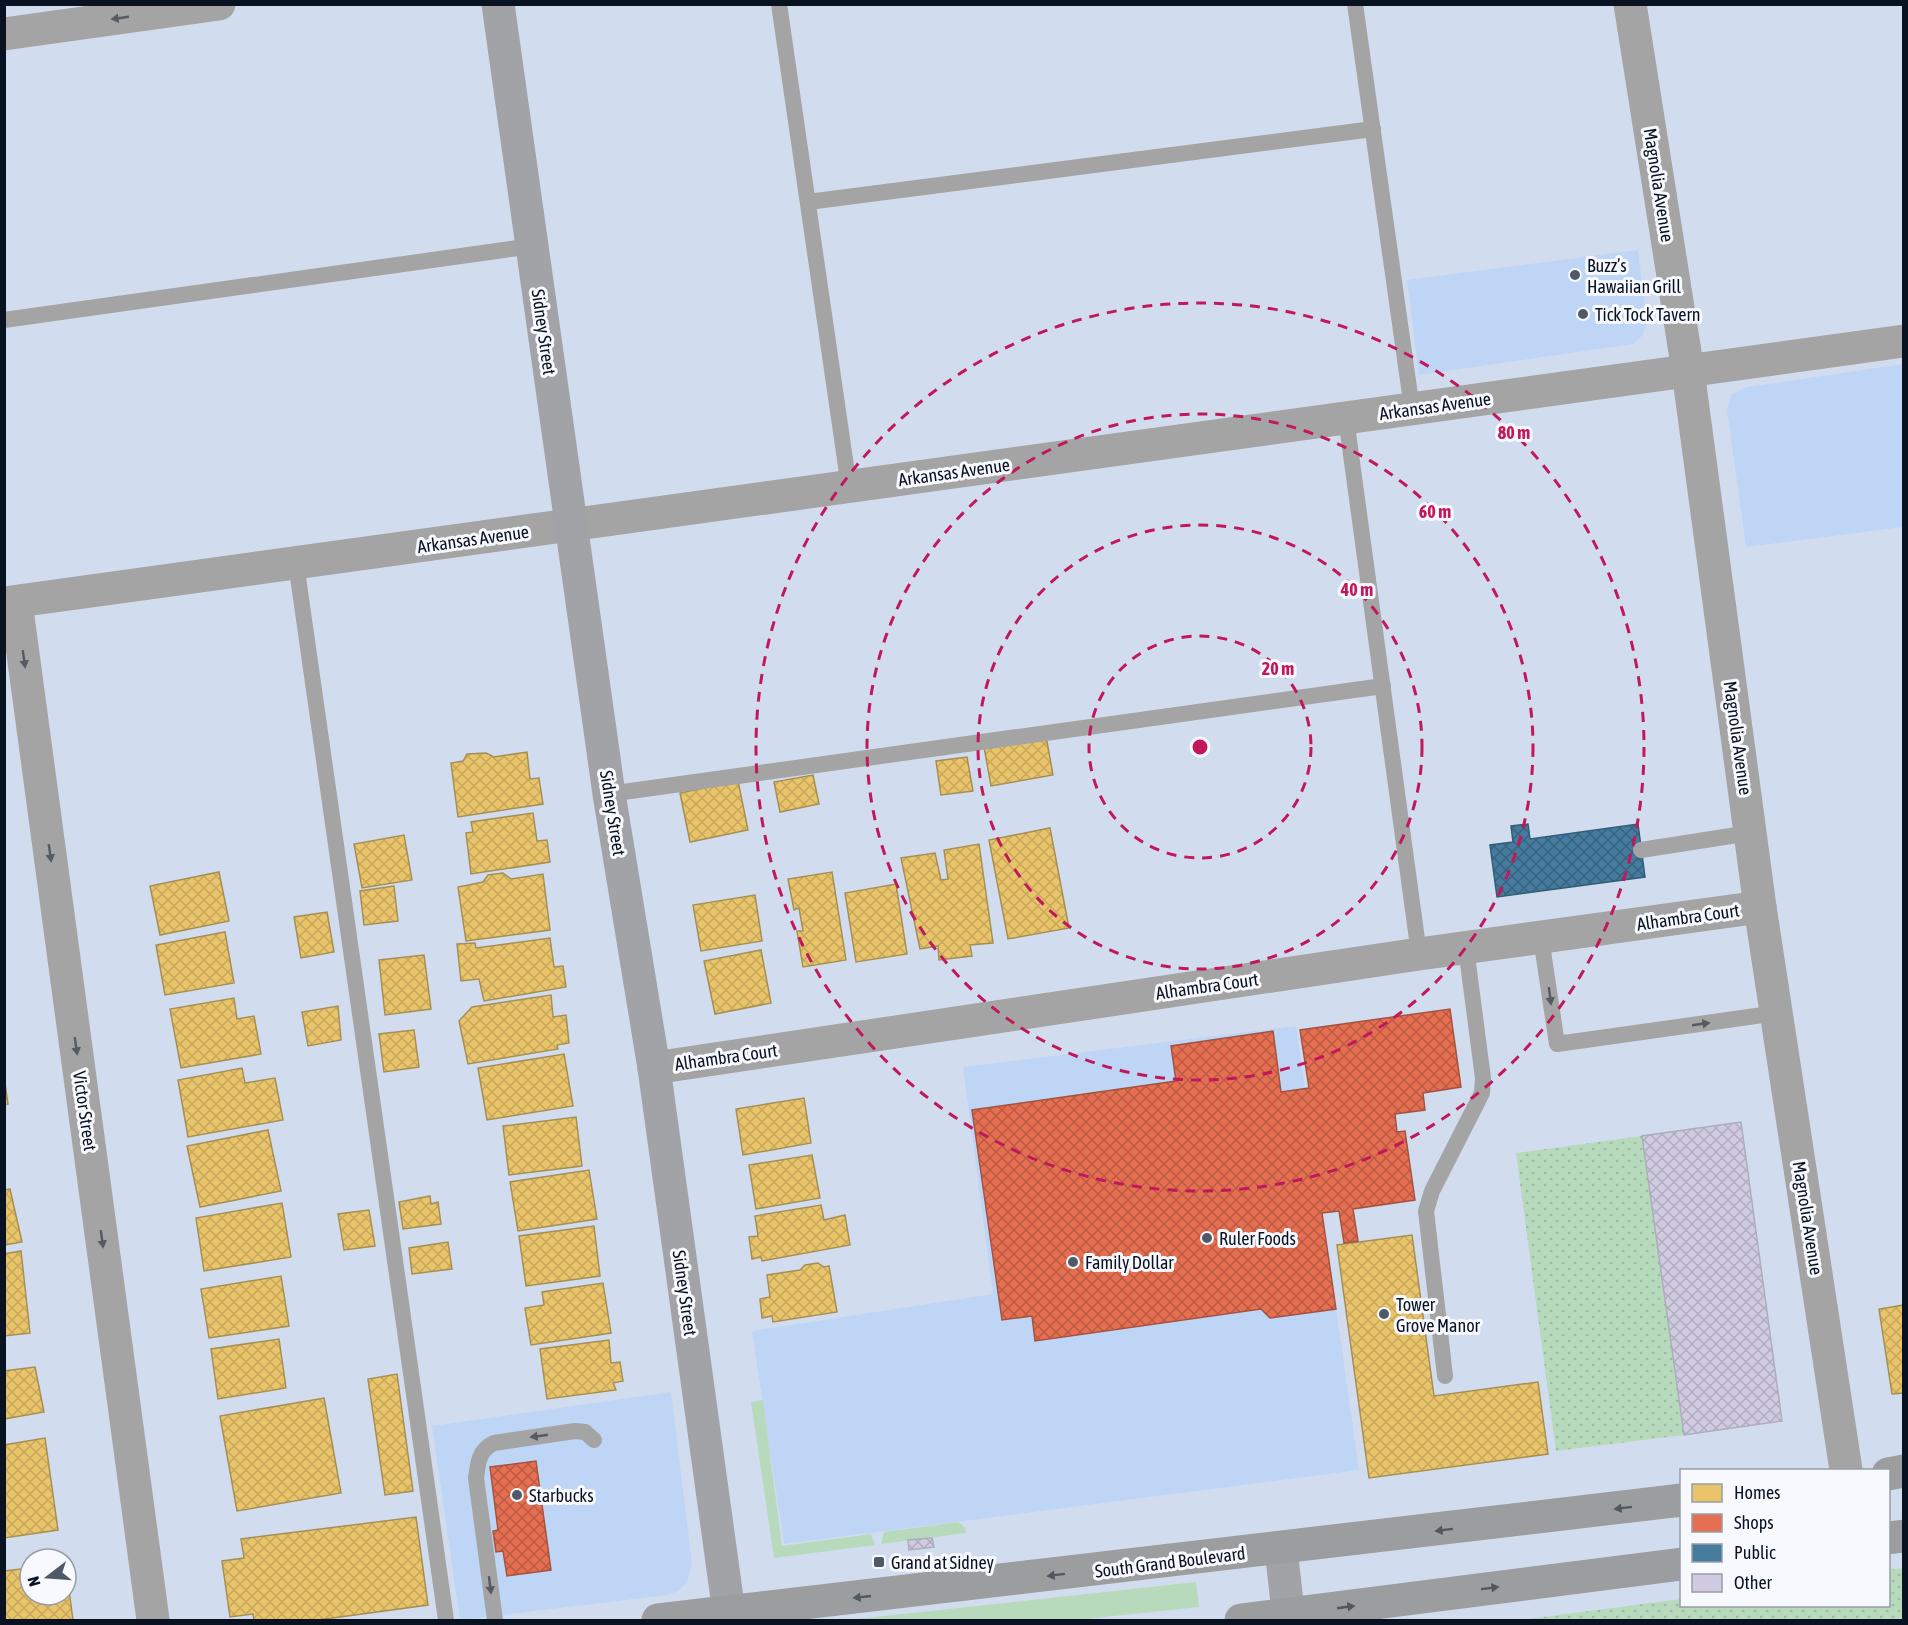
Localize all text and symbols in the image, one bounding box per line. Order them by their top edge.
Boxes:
one-way arrow [110,14,129,23]
street label: Magnolia Avenue [1640,127,1678,243]
place label: Buzz’s Hawaiian Grill [1587,255,1681,297]
marker: Buzz’s Hawaiian Grill [1568,268,1582,282]
street label: Sidney Street [528,288,560,376]
place label: Tick Tock Tavern [1595,304,1701,325]
marker: Tick Tock Tavern [1576,307,1590,321]
street label: Arkansas Avenue [1378,388,1492,424]
text: 80 m [1498,422,1530,443]
street label: Arkansas Avenue [897,454,1011,490]
text: 60 m [1419,501,1451,522]
street label: Arkansas Avenue [416,521,530,557]
text: 40 m [1340,579,1373,600]
one-way arrow [20,650,29,669]
text: 20 m [1262,658,1294,679]
street label: Magnolia Avenue [1720,680,1756,796]
centre of rings [1190,737,1210,757]
street label: Sidney Street [596,769,630,857]
one-way arrow [46,843,55,862]
street label: Alhambra Court [1635,899,1741,935]
street label: Alhambra Court [1154,968,1260,1004]
one-way arrow [1545,986,1554,1005]
one-way arrow [1692,1019,1711,1028]
one-way arrow [71,1037,81,1056]
street label: Alhambra Court [673,1039,779,1075]
street label: Victor Street [69,1070,101,1152]
street label: Magnolia Avenue [1789,1160,1827,1276]
place label: Ruler Foods [1219,1228,1296,1249]
one-way arrow [97,1230,107,1249]
marker: Ruler Foods [1200,1231,1214,1245]
street label: Sidney Street [669,1249,701,1337]
place label: Family Dollar [1085,1252,1174,1273]
marker: Family Dollar [1066,1255,1080,1269]
place label: Tower Grove Manor [1396,1294,1481,1336]
marker: Tower Grove Manor [1377,1307,1391,1321]
one-way arrow [529,1432,548,1441]
legend [1680,1469,1890,1607]
text: Homes [1734,1482,1780,1503]
place label: Starbucks [529,1485,594,1506]
marker: Starbucks [510,1488,524,1502]
one-way arrow [1614,1503,1633,1512]
text: Shops [1734,1512,1774,1533]
one-way arrow [1435,1525,1454,1535]
street label: South Grand Boulevard [1094,1542,1246,1582]
text: Public [1734,1542,1776,1563]
north arrow [18,1547,78,1607]
place label: Grand at Sidney [891,1552,994,1573]
marker: Grand at Sidney [872,1555,886,1569]
one-way arrow [1047,1570,1066,1579]
text: Other [1734,1572,1773,1593]
text: N [24,1574,44,1589]
one-way arrow [486,1575,495,1594]
one-way arrow [1481,1584,1500,1593]
one-way arrow [853,1592,872,1602]
one-way arrow [1336,1603,1355,1612]

